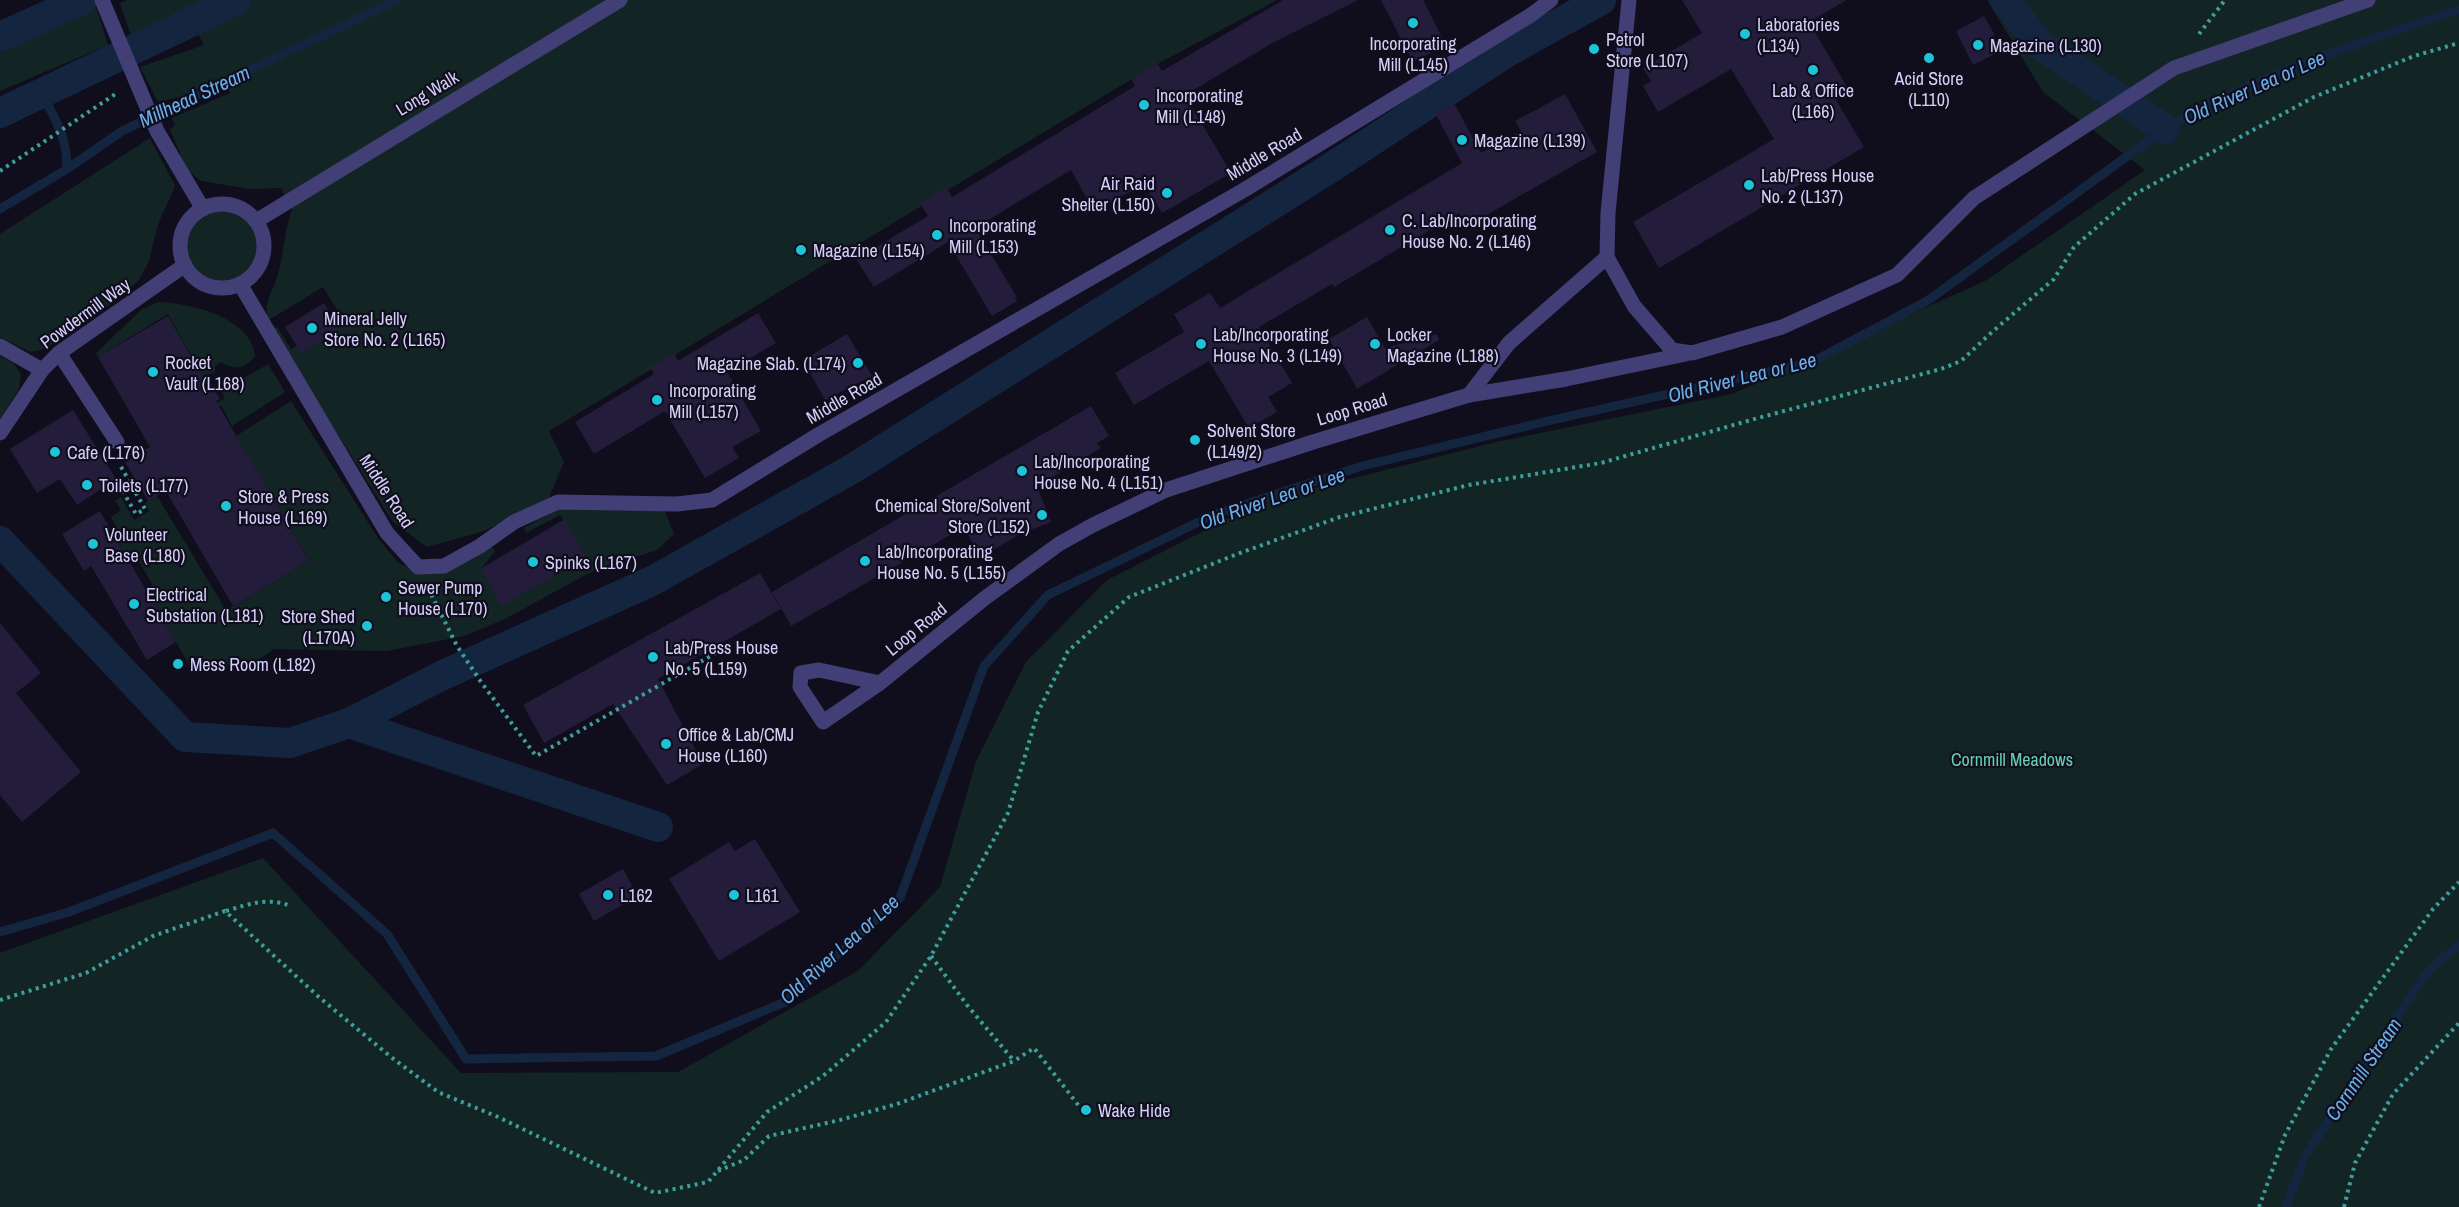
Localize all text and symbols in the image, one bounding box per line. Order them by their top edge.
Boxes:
place label: Laboratories (L134) [1757,12,1840,58]
marker: Incorporating Mill (L145) [1406,16,1420,30]
place label: Petrol Store (L107) [1606,27,1688,73]
marker: Laboratories (L134) [1738,27,1752,41]
place label: Incorporating Mill (L145) [1370,31,1457,77]
place label: Magazine (L130) [1990,33,2102,58]
marker: Magazine (L130) [1971,38,1985,52]
marker: Petrol Store (L107) [1587,42,1601,56]
water label: Old River Lea or Lee [2179,44,2329,130]
marker: Acid Store (L110) [1922,51,1936,65]
water label: Millhead Stream [134,59,254,133]
marker: Lab & Office (L166) [1806,63,1820,77]
street label: Long Walk [391,64,464,122]
place label: Acid Store (L110) [1894,66,1963,112]
place label: Lab & Office (L166) [1772,78,1854,124]
place label: Incorporating Mill (L148) [1156,83,1244,129]
marker: Incorporating Mill (L148) [1137,98,1151,112]
street label: Middle Road [1222,122,1306,186]
place label: Magazine (L139) [1474,128,1586,153]
marker: Magazine (L139) [1455,133,1469,147]
place label: Lab/Press House No. 2 (L137) [1761,163,1874,209]
place label: Air Raid Shelter (L150) [1061,171,1155,217]
marker: Lab/Press House No. 2 (L137) [1742,178,1756,192]
marker: Air Raid Shelter (L150) [1160,186,1174,200]
place label: C. Lab/Incorporating House No. 2 (L146) [1402,208,1537,254]
place label: Incorporating Mill (L153) [949,213,1037,259]
marker: C. Lab/Incorporating House No. 2 (L146) [1383,223,1397,237]
marker: Incorporating Mill (L153) [930,228,944,242]
place label: Magazine (L154) [813,238,925,263]
marker: Magazine (L154) [794,243,808,257]
street label: Powdermill Way [35,271,136,354]
place label: Mineral Jelly Store No. 2 (L165) [324,306,446,352]
marker: Mineral Jelly Store No. 2 (L165) [305,321,319,335]
place label: Lab/Incorporating House No. 3 (L149) [1213,322,1342,368]
place label: Locker Magazine (L188) [1387,322,1499,368]
marker: Lab/Incorporating House No. 3 (L149) [1194,337,1208,351]
marker: Locker Magazine (L188) [1368,337,1382,351]
water label: Old River Lea or Lee [1665,345,1819,409]
place label: Rocket Vault (L168) [165,350,244,396]
place label: Magazine Slab. (L174) [697,351,846,376]
marker: Magazine Slab. (L174) [851,356,865,370]
marker: Rocket Vault (L168) [146,365,160,379]
street label: Middle Road [802,366,886,430]
place label: Incorporating Mill (L157) [669,378,757,424]
street label: Loop Road [1314,386,1390,432]
marker: Incorporating Mill (L157) [650,393,664,407]
place label: Solvent Store (L149/2) [1207,418,1296,464]
marker: Solvent Store (L149/2) [1188,433,1202,447]
place label: Cafe (L176) [67,440,145,465]
marker: Cafe (L176) [48,445,62,459]
street label: Middle Road [354,449,420,533]
place label: Lab/Incorporating House No. 4 (L151) [1034,449,1163,495]
water label: Old River Lea or Lee [1196,460,1348,536]
marker: Lab/Incorporating House No. 4 (L151) [1015,464,1029,478]
place label: Toilets (L177) [99,473,189,498]
marker: Toilets (L177) [80,478,94,492]
place label: Store & Press House (L169) [238,484,329,530]
place label: Chemical Store/Solvent Store (L152) [875,493,1030,539]
marker: Store & Press House (L169) [219,499,233,513]
marker: Chemical Store/Solvent Store (L152) [1035,508,1049,522]
place label: Volunteer Base (L180) [105,522,185,568]
marker: Volunteer Base (L180) [86,537,100,551]
place label: Lab/Incorporating House No. 5 (L155) [877,539,1006,585]
place label: Spinks (L167) [545,550,637,575]
marker: Lab/Incorporating House No. 5 (L155) [858,554,872,568]
marker: Spinks (L167) [526,555,540,569]
place label: Sewer Pump House (L170) [398,575,488,621]
place label: Electrical Substation (L181) [146,582,263,628]
marker: Sewer Pump House (L170) [379,590,393,604]
marker: Electrical Substation (L181) [127,597,141,611]
street label: Loop Road [880,597,952,661]
place label: Store Shed (L170A) [281,604,355,650]
marker: Store Shed (L170A) [360,619,374,633]
place label: Lab/Press House No. 5 (L159) [665,635,778,681]
marker: Lab/Press House No. 5 (L159) [646,650,660,664]
place label: Mess Room (L182) [190,652,316,677]
marker: Mess Room (L182) [171,657,185,671]
place label: Office & Lab/CMJ House (L160) [678,722,794,768]
marker: Office & Lab/CMJ House (L160) [659,737,673,751]
park label: Cornmill Meadows [1951,747,2073,772]
place label: L162 [620,883,653,908]
place label: L161 [746,883,780,908]
marker: L162 [601,888,615,902]
marker: L161 [727,888,741,902]
water label: Old River Lea or Lee [773,888,905,1010]
water label: Cornmill Stream [2319,1012,2407,1126]
place label: Wake Hide [1098,1098,1170,1123]
marker: Wake Hide [1079,1103,1093,1117]

